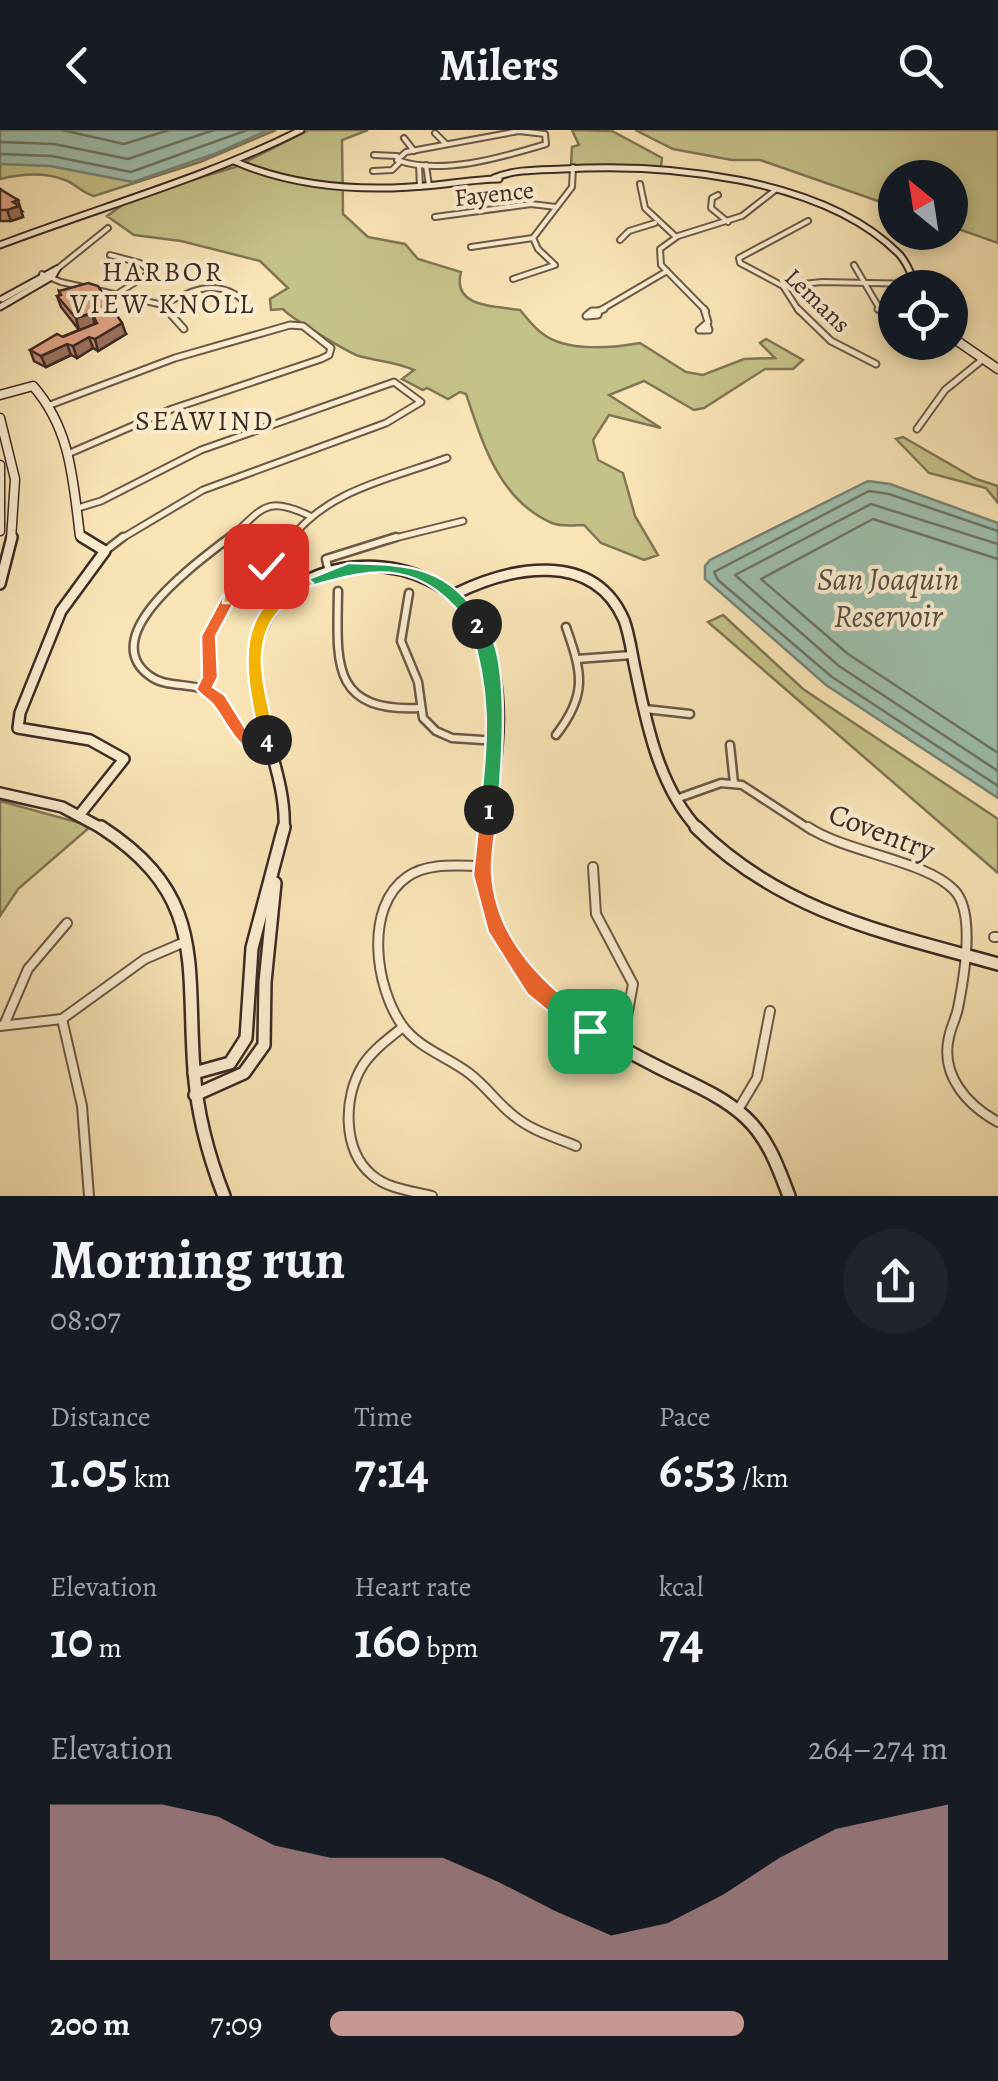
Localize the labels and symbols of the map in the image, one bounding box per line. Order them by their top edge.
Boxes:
north arrow [878,160,968,250]
street label: Fayence [453,173,536,215]
district label: HARBOR VIEW KNOLL [69,253,256,323]
street label: Lemans [777,261,858,341]
district label: SEAWIND [135,402,275,440]
pin [224,524,309,609]
water label: San Joaquin Reservoir [817,557,959,638]
pin: 2 [452,599,502,649]
pin: 4 [242,715,292,765]
pin: 1 [464,785,514,835]
street label: Coventry [823,794,941,871]
pin [548,989,633,1074]

